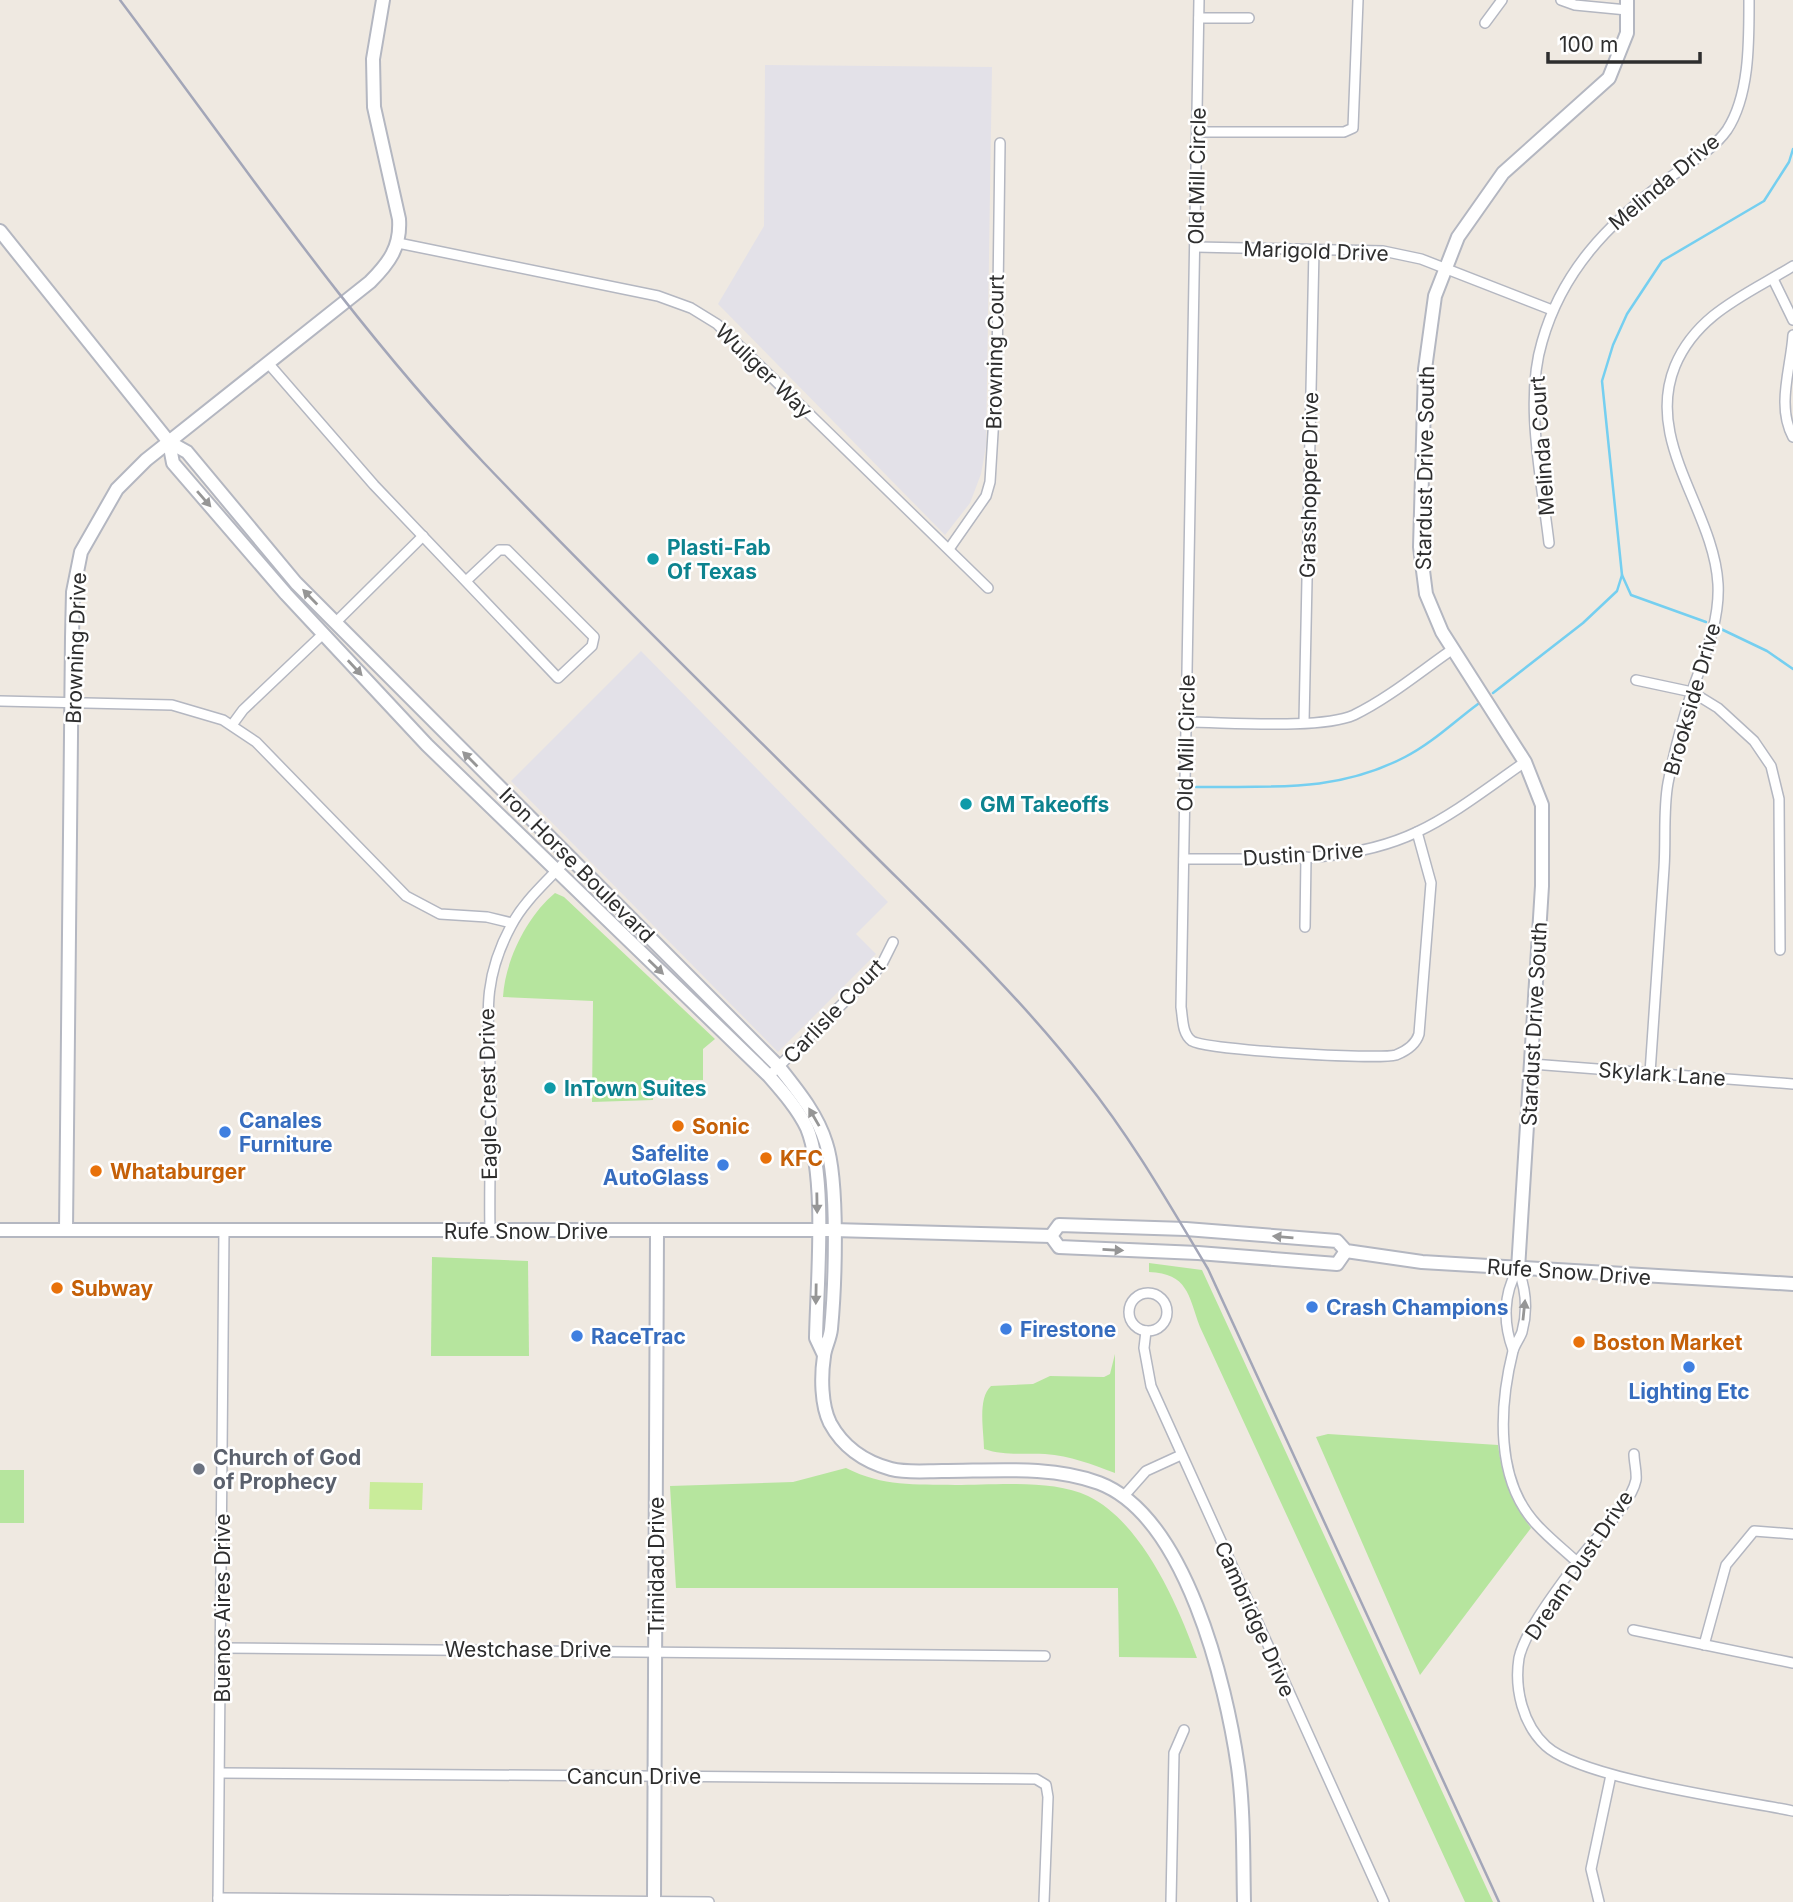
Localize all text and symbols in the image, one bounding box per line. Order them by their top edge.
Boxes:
scale bar [1548,21,1700,65]
text: 100 m [1559,32,1618,57]
street label: Old Mill Circle [1183,107,1211,245]
street label: Melinda Drive [1604,129,1724,235]
street label: Marigold Drive [1243,236,1389,266]
street label: Browning Court [981,274,1009,430]
street label: Wuliger Way [710,319,818,424]
street label: Stardust Drive South [1411,365,1439,571]
street label: Melinda Court [1525,375,1559,517]
street label: Grasshopper Drive [1295,392,1323,578]
one-way arrow [196,490,211,507]
place label: Plasti-Fab Of Texas [667,535,771,584]
marker: Plasti-Fab Of Texas [645,551,661,567]
street label: Browning Drive [61,572,91,724]
one-way arrow [302,590,319,606]
street label: Brookside Drive [1658,620,1726,778]
one-way arrow [347,659,363,676]
street label: Old Mill Circle [1172,674,1200,812]
one-way arrow [462,752,479,768]
street label: Iron Horse Boulevard [494,782,660,948]
place label: GM Takeoffs [980,792,1109,817]
marker: GM Takeoffs [958,796,974,812]
street label: Dustin Drive [1242,837,1364,871]
street label: Stardust Drive South [1516,921,1552,1127]
street label: Carlisle Court [778,954,890,1068]
one-way arrow [647,958,664,974]
street label: Eagle Crest Drive [474,1008,502,1180]
street label: Skylark Lane [1597,1057,1727,1091]
place label: InTown Suites [564,1076,707,1101]
marker: InTown Suites [542,1080,558,1096]
one-way arrow [808,1107,820,1126]
place label: Canales Furniture [239,1108,332,1157]
place label: Sonic [692,1114,750,1139]
marker: Sonic [670,1118,686,1134]
marker: Canales Furniture [217,1124,233,1140]
place label: Safelite AutoGlass [603,1141,709,1190]
place label: KFC [780,1146,823,1171]
marker: KFC [758,1150,774,1166]
marker: Safelite AutoGlass [715,1157,731,1173]
place label: Whataburger [110,1159,246,1184]
marker: Whataburger [88,1163,104,1179]
one-way arrow [811,1192,823,1214]
street label: Rufe Snow Drive [444,1219,608,1244]
one-way arrow [1271,1231,1293,1242]
one-way arrow [1102,1244,1124,1255]
street label: Rufe Snow Drive [1486,1254,1652,1290]
place label: Subway [71,1276,153,1301]
marker: Subway [49,1280,65,1296]
one-way arrow [811,1283,822,1305]
place label: Crash Champions [1326,1295,1508,1320]
one-way arrow [1519,1298,1530,1320]
marker: Crash Champions [1304,1299,1320,1315]
place label: Firestone [1020,1317,1116,1342]
marker: Firestone [998,1321,1014,1337]
place label: RaceTrac [591,1324,686,1349]
marker: RaceTrac [569,1328,585,1344]
place label: Boston Market [1593,1330,1743,1355]
marker: Boston Market [1571,1334,1587,1350]
marker: Lighting Etc [1681,1359,1697,1375]
place label: Lighting Etc [1628,1379,1750,1404]
place label: Church of God of Prophecy [213,1445,361,1494]
marker: Church of God of Prophecy [191,1461,207,1477]
street label: Dream Dust Drive [1520,1486,1638,1644]
street label: Trinidad Drive [644,1497,669,1635]
street label: Buenos Aires Drive [210,1514,235,1702]
street label: Cambridge Drive [1209,1537,1301,1701]
street label: Westchase Drive [444,1637,612,1662]
street label: Cancun Drive [567,1764,701,1789]

